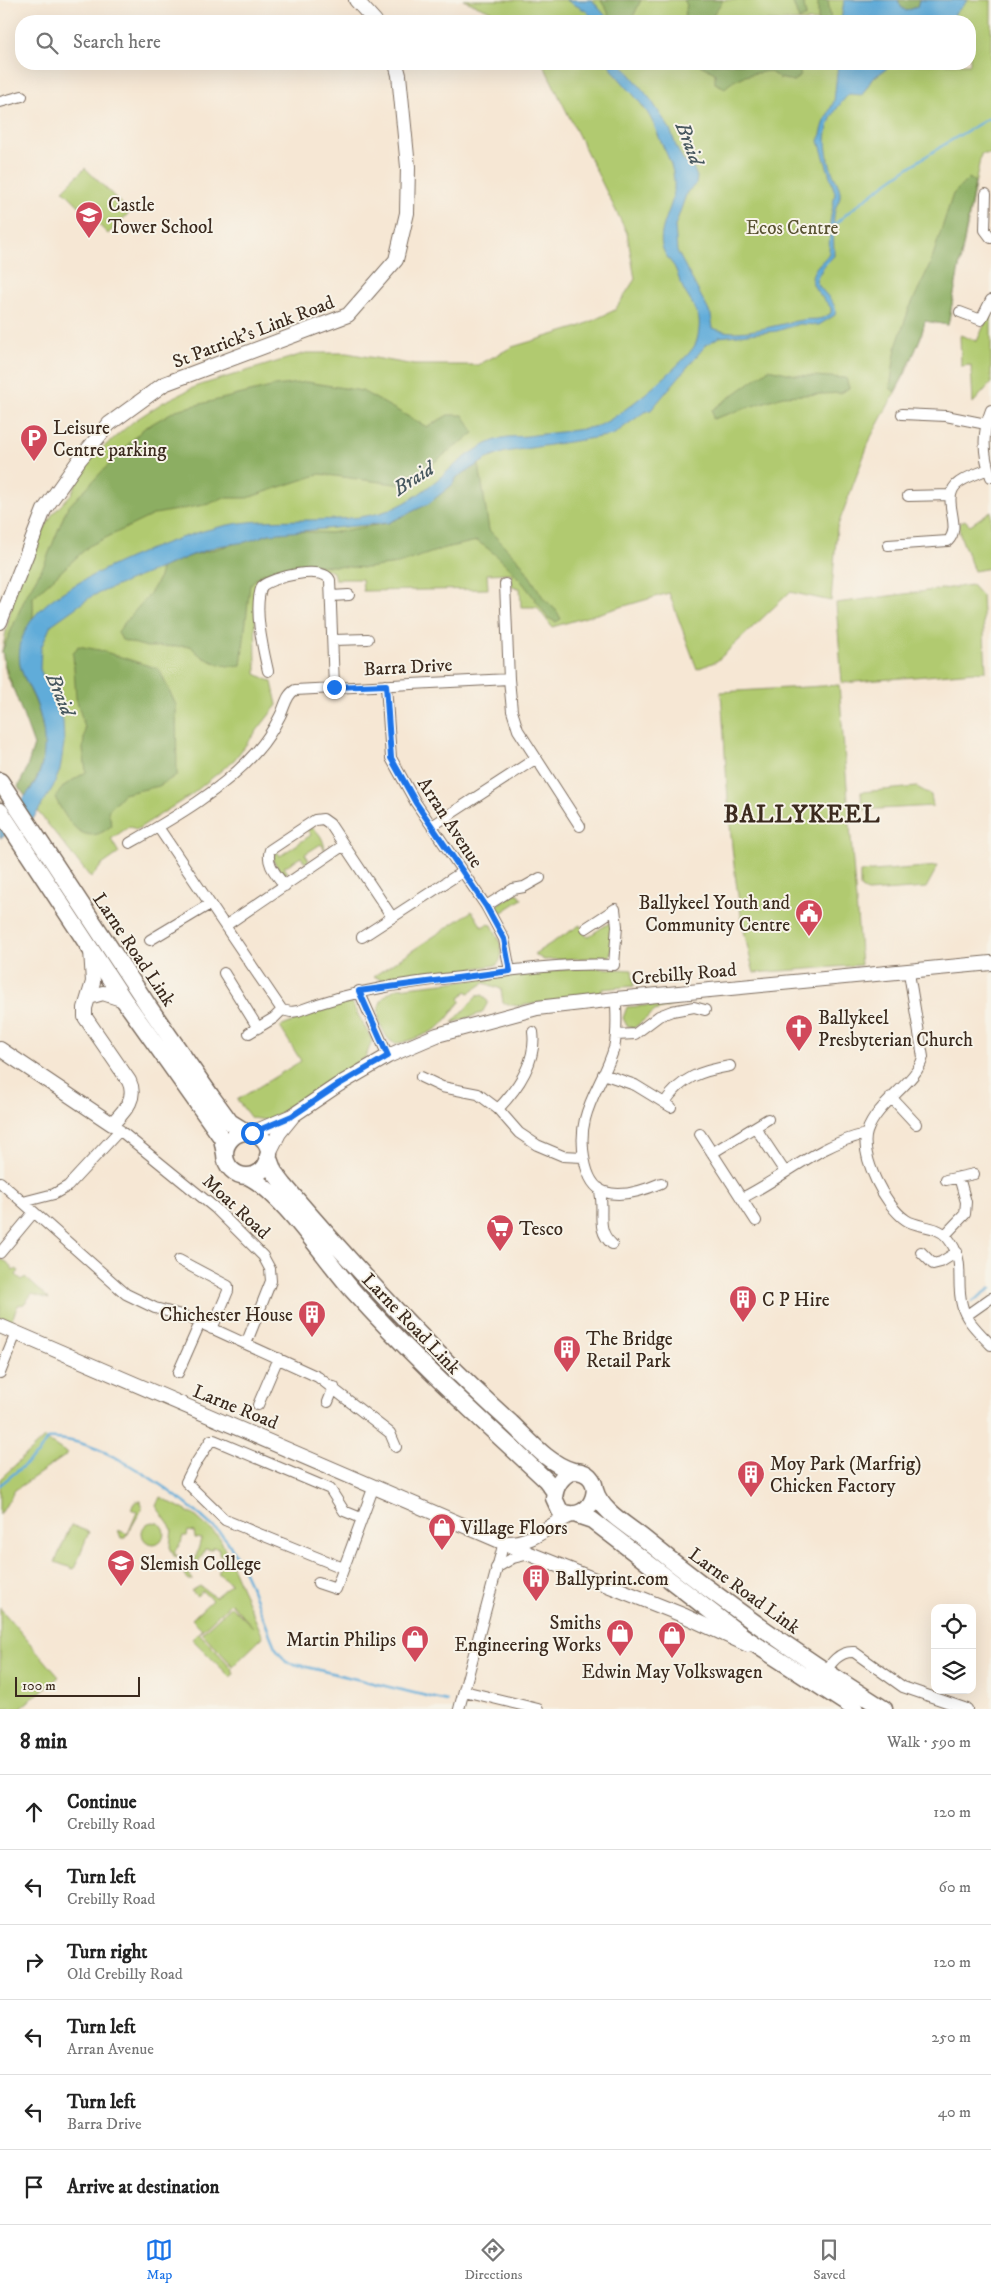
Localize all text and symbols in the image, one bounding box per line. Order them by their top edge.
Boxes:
search box [15,15,976,70]
icon: search [33,29,61,57]
text: Search here [73,31,161,54]
water label: Braid [669,118,709,172]
place label: Castle Tower School [108,194,213,239]
school or university icon: Castle Tower School [74,200,104,239]
park label: Ecos Centre [746,217,838,240]
street label: St Patrick’s Link Road [170,291,338,374]
place label: Leisure Centre parking [53,417,167,462]
parking icon: Leisure Centre parking [19,423,49,462]
water label: Braid [388,455,442,502]
street label: Barra Drive [363,654,453,681]
water label: Braid [39,669,81,723]
route end [323,676,346,699]
street label: Arran Avenue [412,773,488,872]
district label: BALLYKEEL [724,800,880,830]
street label: Larne Road Link [87,889,181,1011]
place label: Ballykeel Youth and Community Centre [638,892,791,937]
public building icon: Ballykeel Youth and Community Centre [794,898,824,937]
street label: Crebilly Road [631,958,738,991]
place label: Ballykeel Presbyterian Church [818,1007,973,1052]
church icon: Ballykeel Presbyterian Church [784,1013,814,1052]
route start [241,1122,264,1145]
street label: Moat Road [197,1170,275,1244]
supermarket icon: Tesco [485,1213,515,1252]
place label: Tesco [519,1218,563,1241]
street label: Larne Road Link [357,1269,465,1380]
building icon: C P Hire [728,1284,758,1323]
place label: C P Hire [762,1289,830,1312]
building icon: Chichester House [297,1299,327,1338]
place label: Chichester House [160,1304,293,1327]
place label: The Bridge Retail Park [586,1328,673,1373]
building icon: The Bridge Retail Park [552,1334,582,1373]
street label: Larne Road [189,1380,282,1435]
place label: Moy Park (Marfrig) Chicken Factory [770,1453,921,1498]
building icon: Moy Park (Marfrig) Chicken Factory [736,1459,766,1498]
shop icon: Village Floors [427,1512,457,1551]
place label: Village Floors [460,1517,568,1540]
street label: Larne Road Link [684,1543,805,1640]
school or university icon: Slemish College [106,1548,136,1587]
place label: Slemish College [140,1553,261,1576]
building icon: Ballyprint.com [521,1563,551,1602]
place label: Ballyprint.com [555,1568,669,1591]
map controls [931,1604,976,1694]
button: locate [931,1604,976,1649]
place label: Smiths Engineering Works [454,1612,601,1657]
shop icon: Smiths Engineering Works [605,1618,635,1657]
shop icon: Edwin May Volkswagen [657,1620,687,1659]
shop icon: Martin Philips [400,1624,430,1663]
place label: Martin Philips [286,1629,396,1652]
button: layers [931,1649,976,1694]
place label: Edwin May Volkswagen [581,1661,763,1684]
scale bar [15,1674,140,1697]
text: 100 m [22,1677,56,1695]
text: 8 min [20,1729,67,1755]
text: Walk · 590 m [887,1732,971,1752]
text: Continue [67,1791,137,1814]
icon: ahead [20,1798,48,1826]
text: 120 m [933,1802,971,1822]
text: Crebilly Road [67,1814,155,1834]
text: Turn left [67,1866,136,1889]
icon: left [20,1873,48,1901]
text: 60 m [939,1877,971,1897]
text: Crebilly Road [67,1889,155,1909]
text: Turn right [67,1941,147,1964]
icon: right [20,1948,48,1976]
text: 120 m [933,1952,971,1972]
text: Old Crebilly Road [67,1964,183,1984]
text: Turn left [67,2016,136,2039]
icon: left [20,2023,48,2051]
text: 250 m [931,2027,971,2047]
text: Arran Avenue [67,2039,154,2059]
text: Turn left [67,2091,136,2114]
icon: left [20,2098,48,2126]
text: 40 m [938,2102,971,2122]
text: Barra Drive [67,2114,142,2134]
icon: arrive [20,2173,48,2201]
text: Arrive at destination [67,2176,219,2199]
tab: Map [145,2236,173,2284]
tab: Directions [464,2236,522,2284]
tab: Saved [813,2236,846,2284]

